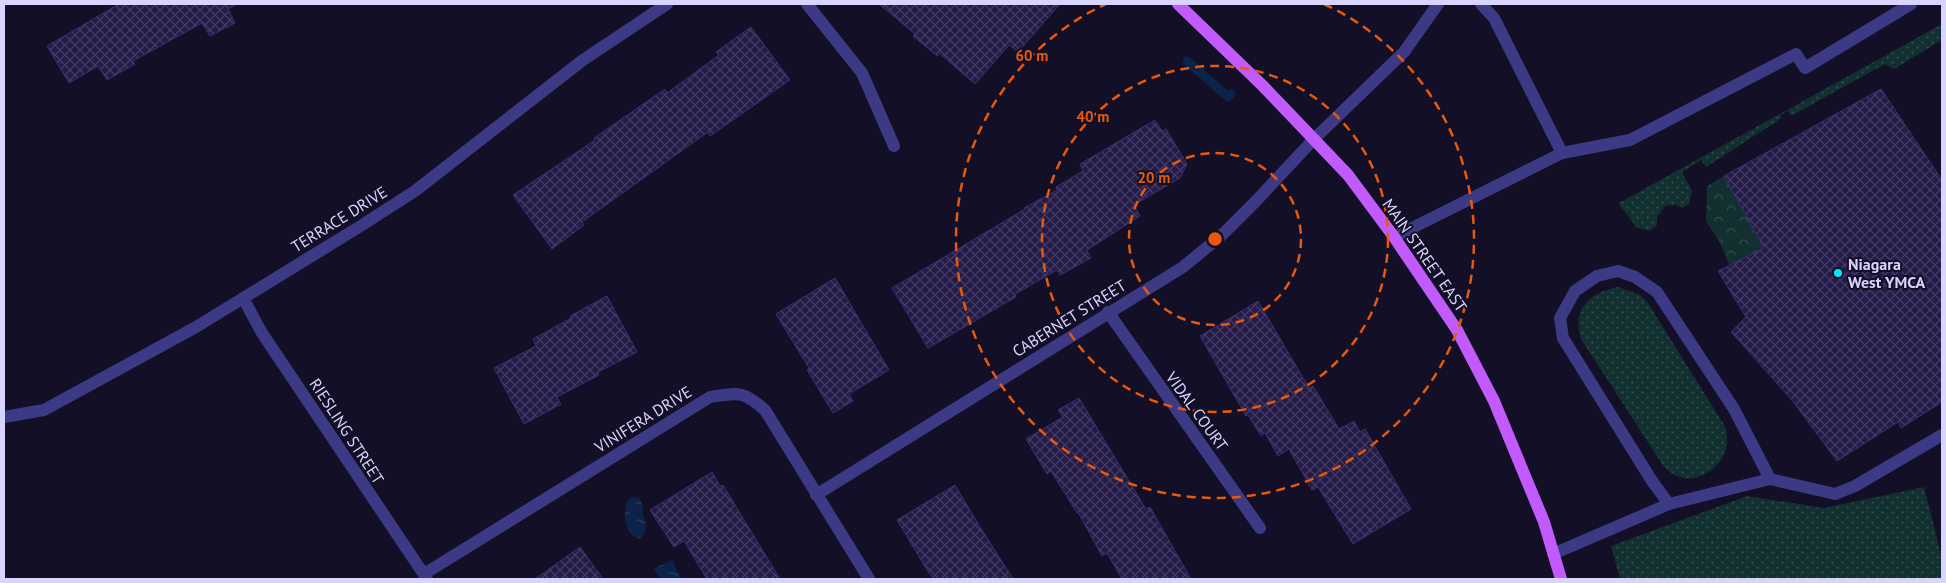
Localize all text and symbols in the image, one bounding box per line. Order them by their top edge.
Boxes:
text: 60 m [1016,46,1048,65]
text: 40 m [1077,107,1109,126]
text: 20 m [1138,168,1170,187]
street label: TERRACE DRIVE [287,182,391,256]
street label: MAIN STREET EAST [1378,195,1472,316]
centre of rings [1206,230,1224,248]
place label: Niagara West YMCA [1848,254,1925,292]
marker: Niagara West YMCA [1832,267,1844,279]
street label: CABERNET STREET [1008,275,1130,361]
street label: VIDAL COURT [1161,367,1232,454]
street label: RIESLING STREET [305,374,389,488]
street label: VINIFERA DRIVE [590,381,695,457]

